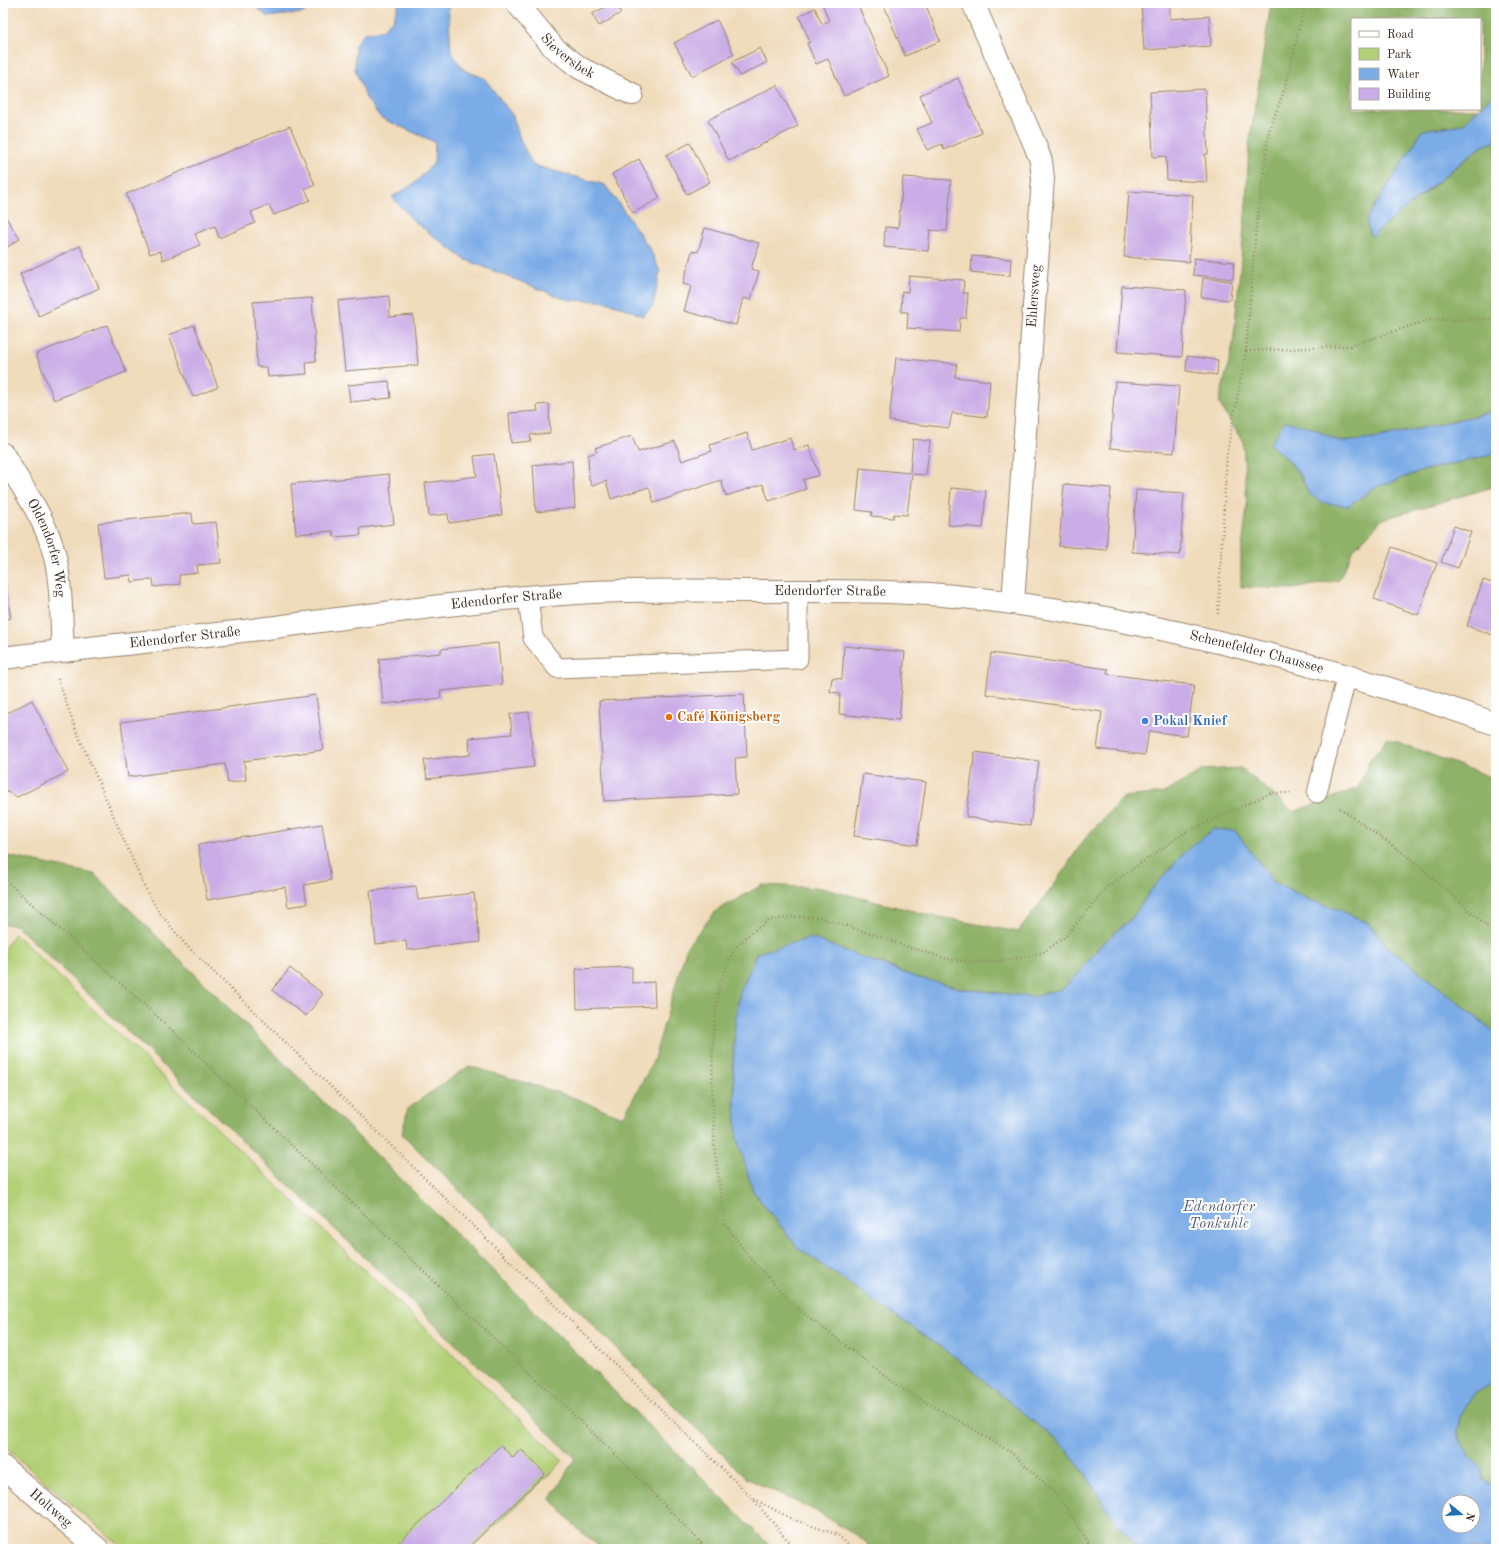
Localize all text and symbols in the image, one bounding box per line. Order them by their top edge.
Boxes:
legend [1351,18,1481,110]
text: Road [1387,29,1414,41]
street label: Sieversbek [538,31,597,81]
text: Park [1387,49,1412,61]
text: Water [1387,69,1420,81]
text: Building [1387,89,1431,101]
street label: Ehlersweg [1025,263,1043,328]
street label: Oldendorfer Weg [24,496,67,598]
street label: Edendorfer Straße [774,584,886,599]
street label: Edendorfer Straße [450,587,563,612]
street label: Edendorfer Straße [129,624,241,651]
street label: Schenefelder Chaussee [1188,628,1325,676]
place label: Café Königsberg [677,710,780,724]
marker: Café Königsberg [664,712,674,722]
place label: Pokal Knief [1153,714,1228,728]
marker: Pokal Knief [1140,716,1150,726]
water label: Edendorfer Tonkuhle [1182,1200,1255,1232]
street label: Holtweg [27,1486,75,1530]
north arrow [1441,1494,1481,1534]
text: N [1462,1511,1476,1523]

